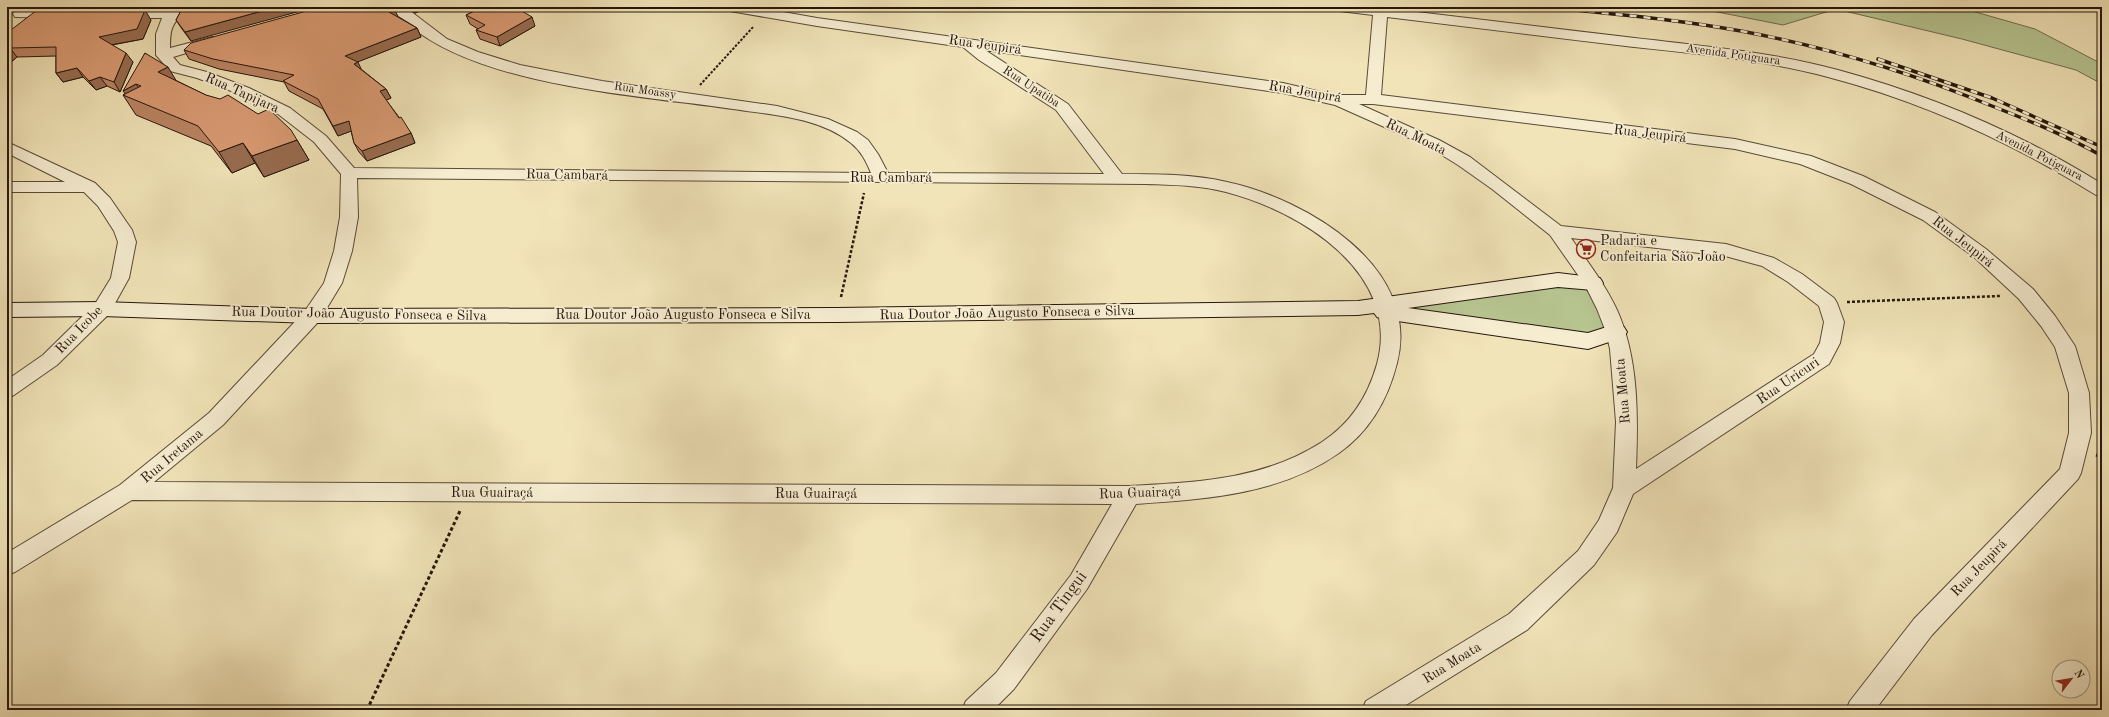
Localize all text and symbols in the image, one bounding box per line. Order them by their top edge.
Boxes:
street label: Rua Jeupirá [948,33,1022,57]
street label: Avenida Potiguara [1685,42,1781,68]
street label: Rua Upatiba [1000,64,1062,110]
street label: Rua Tapijara [203,70,281,116]
street label: Rua Jeupirá [1268,79,1342,105]
street label: Rua Moassy [613,81,678,101]
street label: Rua Moata [1383,116,1449,158]
street label: Rua Jeupirá [1613,123,1687,145]
street label: Avenida Potiguara [1994,129,2084,183]
street label: Rua Cambará [526,167,608,183]
street label: Rua Cambará [850,171,932,185]
street label: Rua Jeupirá [1930,214,1996,270]
place label: Padaria e Confeitaria São João [1600,234,1726,264]
supermarket icon: Padaria e Confeitaria São João [1575,238,1597,260]
street label: Rua Icobe [53,303,105,357]
street label: Rua Doutor João Augusto Fonseca e Silva [879,304,1135,322]
street label: Rua Doutor João Augusto Fonseca e Silva [231,305,487,323]
street label: Rua Doutor João Augusto Fonseca e Silva [555,308,811,322]
street label: Rua Uricuri [1754,355,1822,407]
street label: Rua Moata [1613,358,1633,424]
street label: Rua Iretama [138,426,206,486]
street label: Rua Guairaçá [1099,485,1181,501]
street label: Rua Guairaçá [451,486,533,500]
street label: Rua Guairaçá [775,487,857,501]
street label: Rua Jeupirá [1948,537,2010,599]
street label: Rua Tingui [1028,568,1091,646]
street label: Rua Moata [1420,640,1484,686]
north arrow [2051,659,2091,699]
text: N [2071,668,2085,682]

